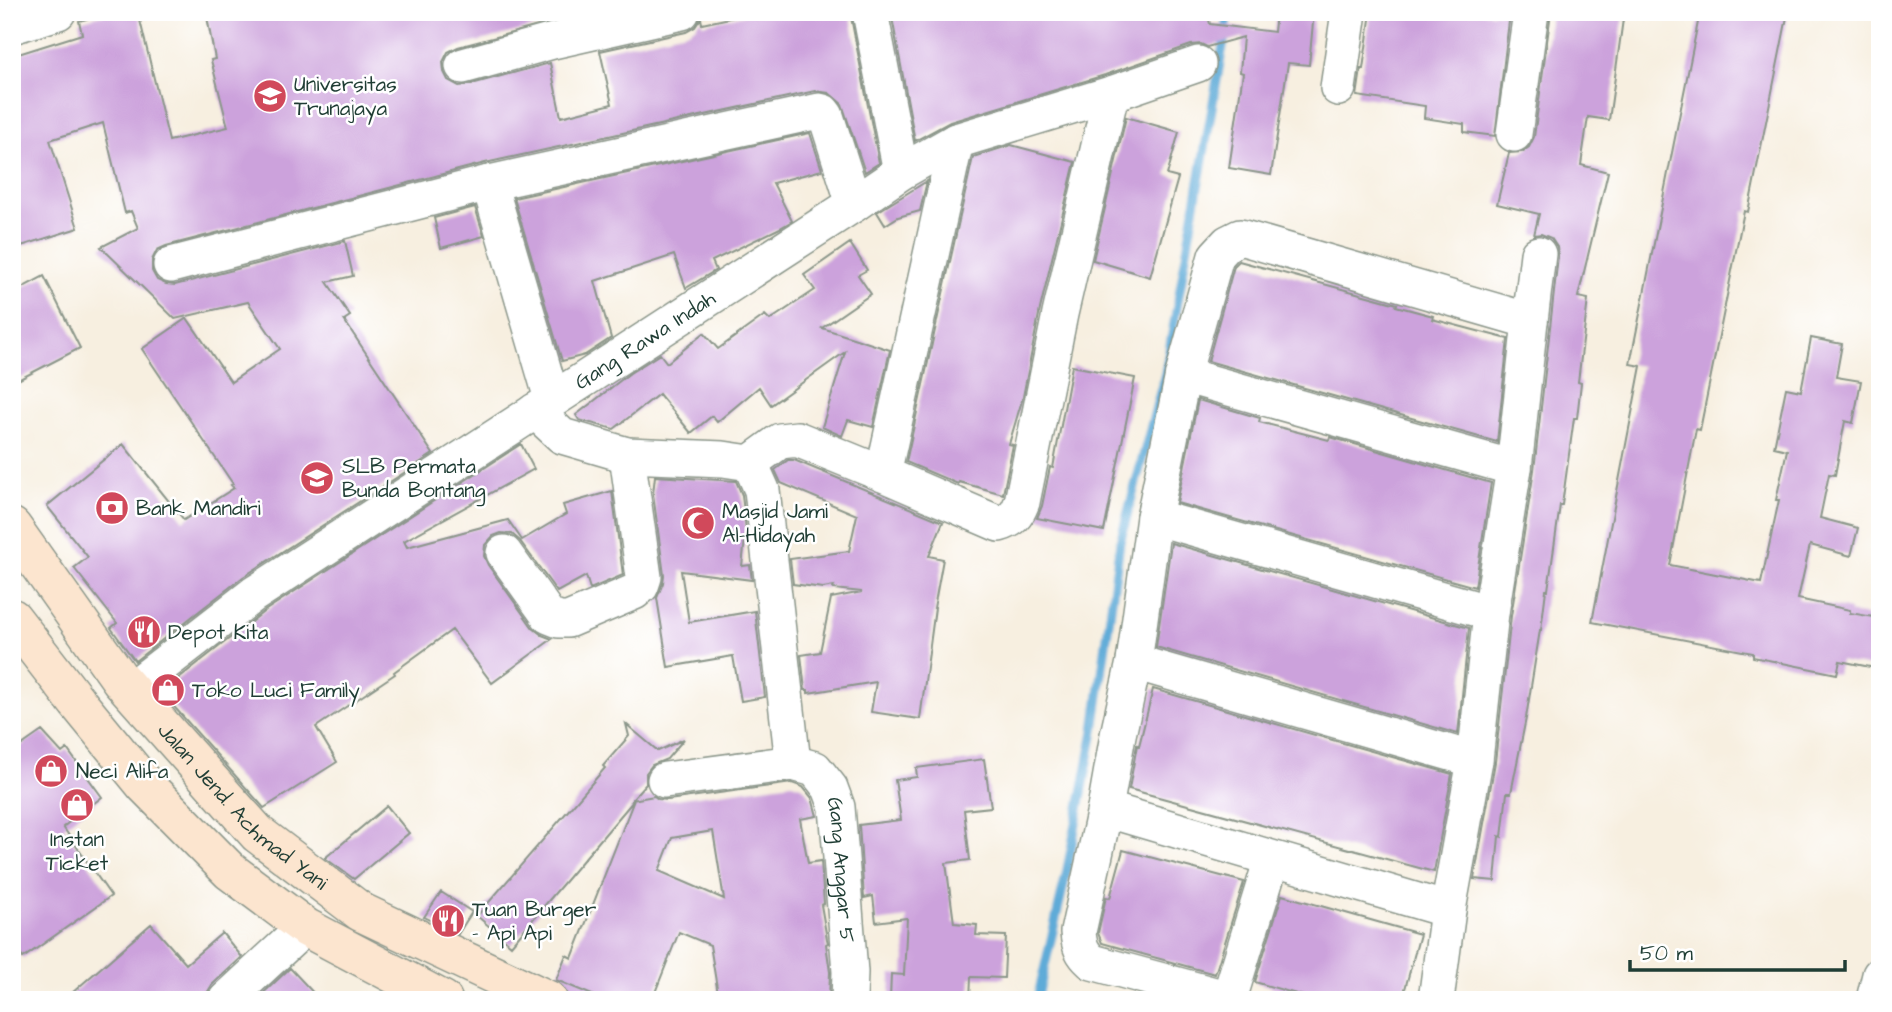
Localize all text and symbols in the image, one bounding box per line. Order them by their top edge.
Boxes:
place label: Universitas Trunajaya [294,70,397,125]
school or university icon: Universitas Trunajaya [251,77,289,115]
street label: Gang Rawa Indah [569,283,721,396]
place label: SLB Permata Bunda Bontang [342,452,486,507]
school or university icon: SLB Permata Bunda Bontang [298,459,336,497]
bank icon: Bank Mandiri [93,489,131,527]
place label: Bank Mandiri [136,494,261,523]
place label: Masjid Jami Al-Hidayah [722,497,828,552]
mosque icon: Masjid Jami Al-Hidayah [679,504,717,542]
restaurant icon: Depot Kita [125,613,163,651]
place label: Depot Kita [168,618,269,648]
shop icon: Toko Luci Family [149,671,187,709]
place label: Toko Luci Family [192,676,360,707]
street label: Jalan Jend. Achmad Yani [151,716,334,897]
shop icon: Neci Alifa [32,752,70,790]
place label: Neci Alifa [76,757,169,786]
shop icon: Instan Ticket [58,786,96,824]
street label: Gang Anggar 5 [820,792,862,944]
place label: Instan Ticket [46,825,109,878]
place label: Tuan Burger - Api Api [472,895,597,949]
restaurant icon: Tuan Burger - Api Api [429,902,467,940]
scale bar [1630,928,1845,972]
text: 50 m [1640,939,1694,968]

